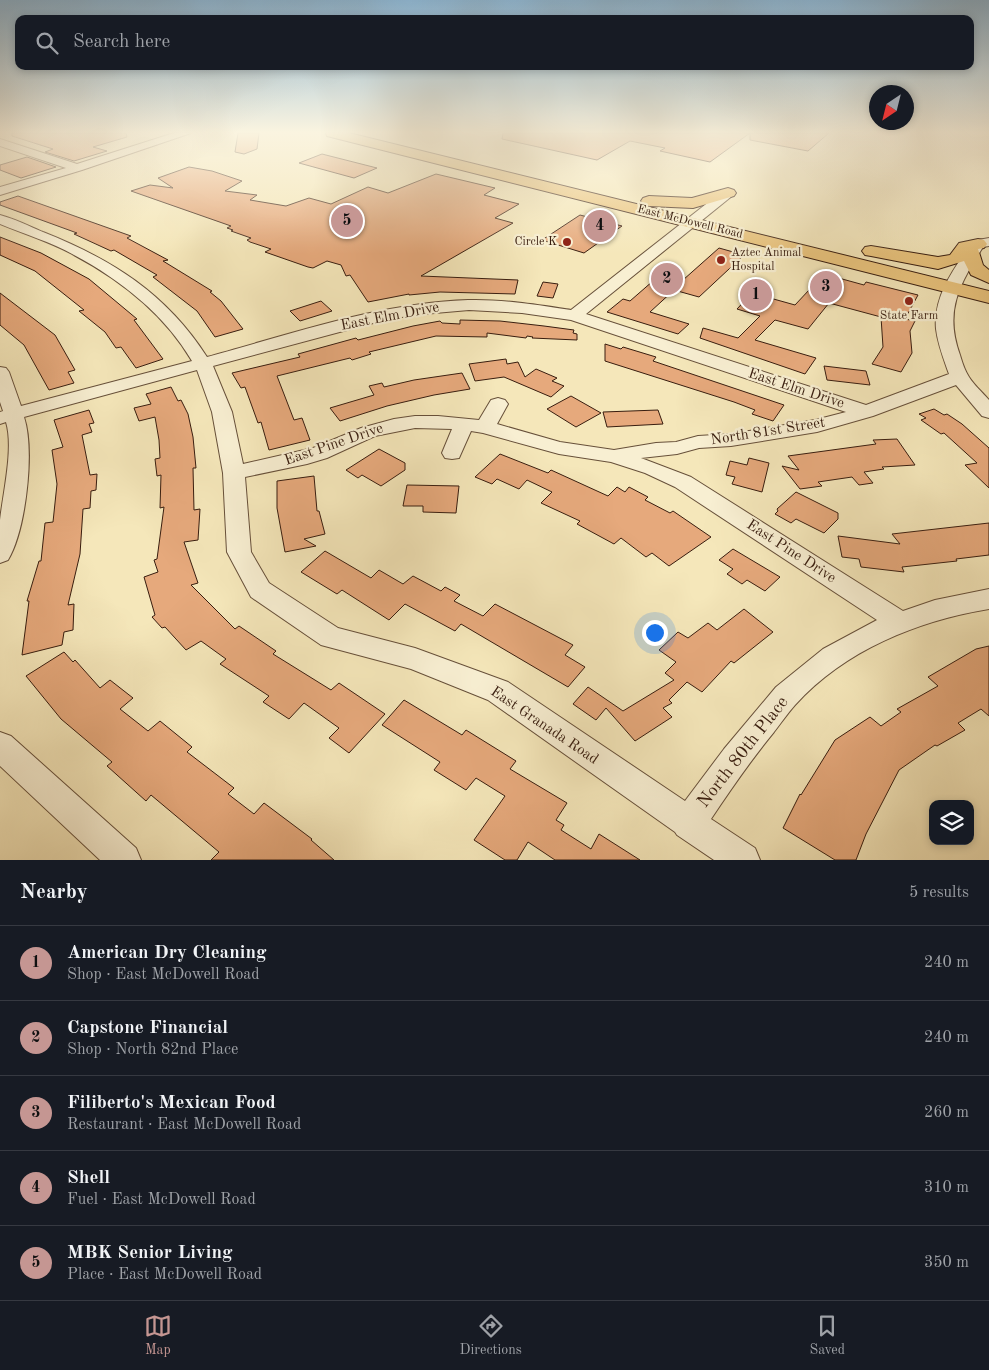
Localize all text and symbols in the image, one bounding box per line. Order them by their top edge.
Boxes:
search box [15,15,974,70]
icon: search [33,29,61,57]
text: Search here [73,33,170,52]
north arrow [869,85,914,130]
pin: 5 [331,202,363,240]
street label: East McDowell Road [636,203,744,241]
pin: 4 [584,207,616,245]
place label: Circle K [514,236,557,248]
marker: Circle K [561,236,573,248]
place label: Aztec Animal Hospital [731,247,801,273]
marker: Aztec Animal Hospital [715,254,727,266]
pin: 2 [651,260,683,298]
pin: 3 [810,268,842,306]
pin: 1 [740,276,772,314]
marker: State Farm [903,295,915,307]
street label: East Elm Drive [339,300,441,334]
place label: State Farm [880,310,939,322]
street label: East Elm Drive [746,366,846,412]
street label: North 81st Street [710,416,826,448]
street label: East Pine Drive [283,421,385,469]
street label: East Pine Drive [744,518,838,586]
your location [642,620,668,646]
street label: East Granada Road [487,684,601,768]
street label: North 80th Place [694,693,792,811]
map controls [929,800,974,845]
button: layers [929,800,974,845]
text: Nearby [20,882,88,903]
text: 5 results [909,885,969,901]
text: American Dry Cleaning [67,944,267,963]
text: 1 [31,955,41,971]
text: 240 m [924,955,969,971]
text: Shop · East McDowell Road [67,967,260,983]
text: Capstone Financial [67,1019,228,1038]
text: 2 [31,1030,41,1046]
text: 240 m [924,1030,969,1046]
text: Shop · North 82nd Place [67,1042,238,1058]
text: Filiberto's Mexican Food [67,1094,276,1113]
text: 3 [31,1105,41,1121]
text: 260 m [924,1105,969,1121]
text: Restaurant · East McDowell Road [67,1117,301,1133]
text: Shell [67,1169,110,1188]
text: 4 [31,1180,41,1196]
text: 310 m [924,1180,969,1196]
text: Fuel · East McDowell Road [67,1192,256,1208]
text: MBK Senior Living [67,1244,233,1263]
text: 5 [31,1255,41,1271]
text: 350 m [924,1255,969,1271]
text: Place · East McDowell Road [67,1267,262,1283]
tab: Map [144,1312,172,1359]
tab: Directions [460,1312,522,1359]
tab: Saved [809,1312,845,1359]

